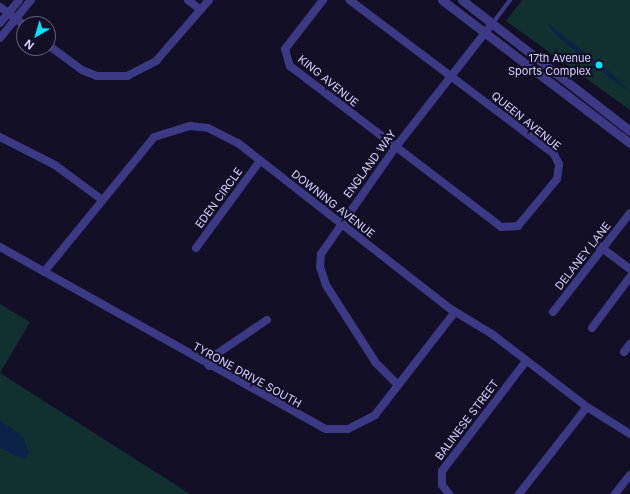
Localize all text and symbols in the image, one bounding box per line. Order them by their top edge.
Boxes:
north arrow [16,16,56,56]
text: N [22,37,37,53]
place label: 17th Avenue Sports Complex [508,52,591,78]
street label: KING AVENUE [295,53,361,109]
marker: 17th Avenue Sports Complex [594,60,604,70]
street label: QUEEN AVENUE [489,89,563,153]
street label: ENGLAND WAY [341,127,399,201]
street label: EDEN CIRCLE [193,165,245,231]
street label: DOWNING AVENUE [289,167,377,241]
street label: DELANEY LANE [552,219,614,293]
street label: TYRONE DRIVE SOUTH [190,340,304,410]
street label: BALINESE STREET [432,377,502,463]

